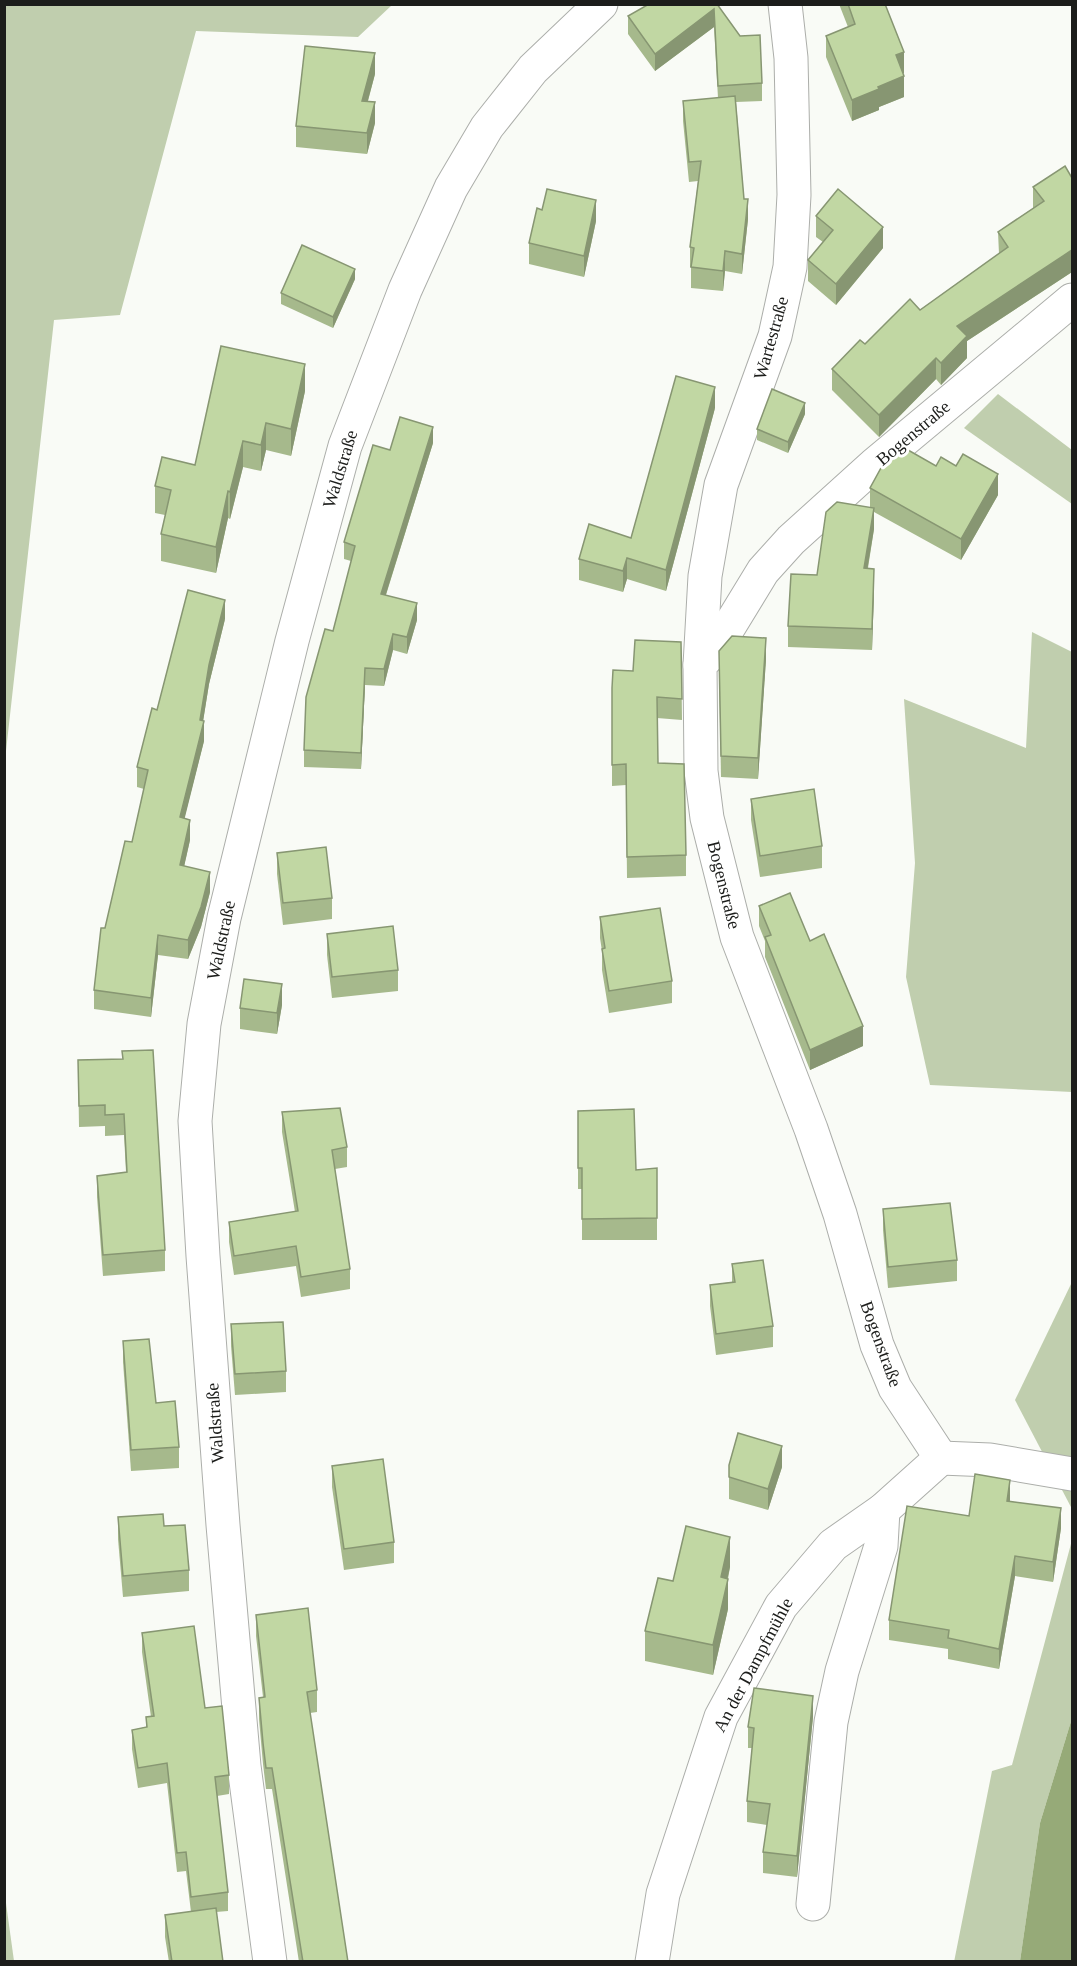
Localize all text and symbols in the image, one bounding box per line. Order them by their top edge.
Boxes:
street label: Wartestraße [750,294,792,382]
street label: Bogenstraße [872,396,954,470]
street label: Waldstraße [319,428,361,510]
street label: Bogenstraße [703,839,745,931]
street label: Waldstraße [203,899,239,981]
street label: Bogenstraße [856,1298,906,1390]
street label: Waldstraße [202,1382,228,1464]
street label: An der Dampfmühle [709,1595,797,1735]

